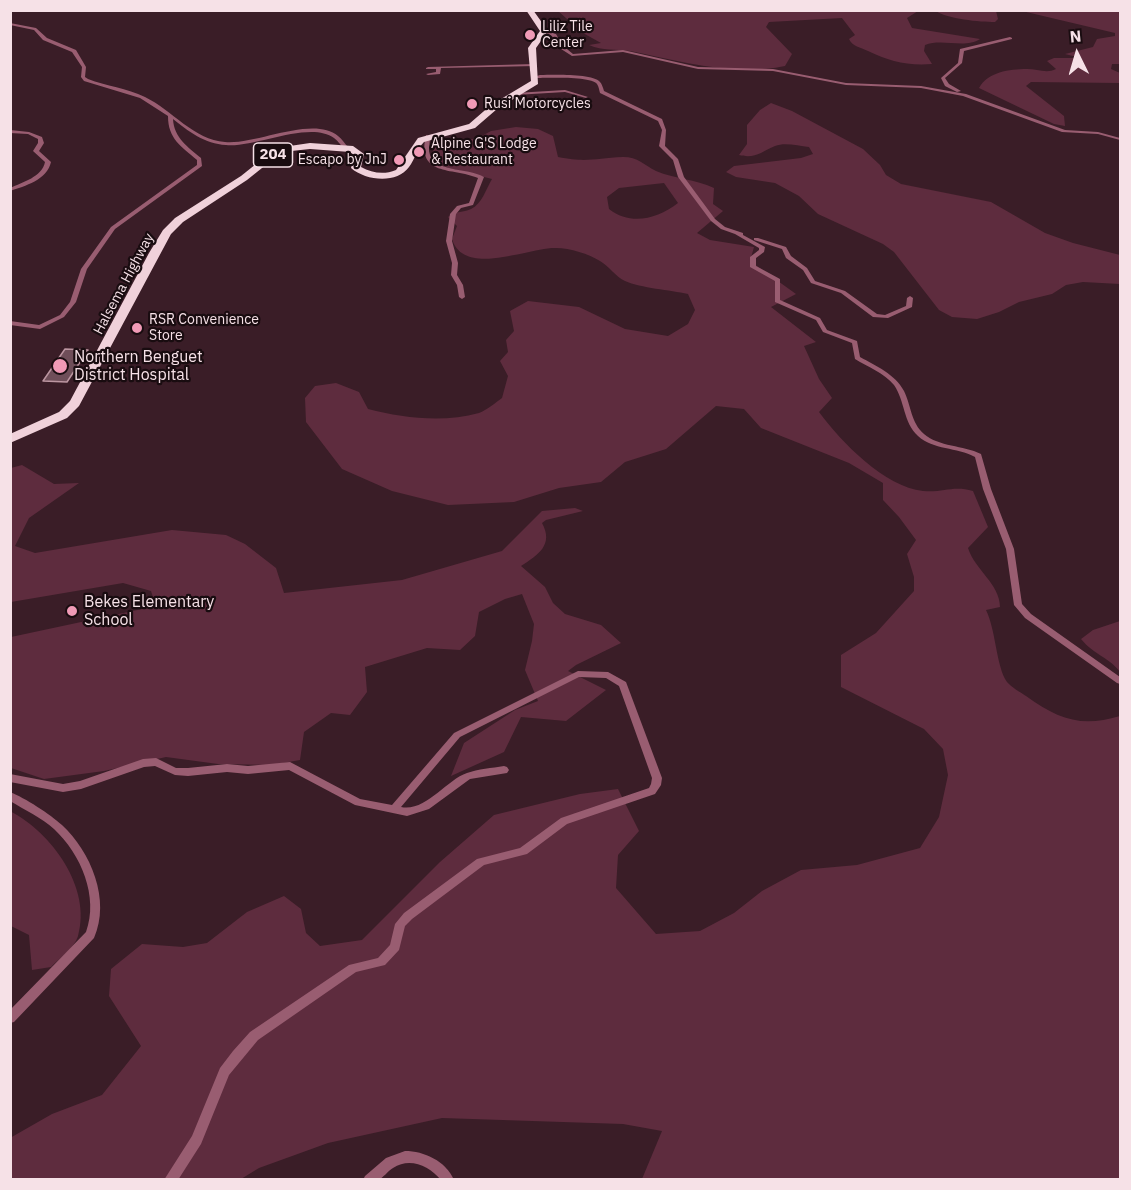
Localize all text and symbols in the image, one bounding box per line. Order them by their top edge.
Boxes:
place label: Liliz Tile Center [542,19,593,51]
north arrow [1047,24,1107,84]
text: N [1069,26,1082,47]
marker: Liliz Tile Center [523,28,537,42]
place label: Rusi Motorcycles [484,96,591,112]
marker: Rusi Motorcycles [465,97,479,111]
place label: Alpine G'S Lodge & Restaurant [431,136,537,168]
road number: 204 [254,143,292,167]
marker: Alpine G'S Lodge & Restaurant [412,145,426,159]
place label: Escapo by JnJ [298,152,387,168]
marker: Escapo by JnJ [392,153,406,167]
street label: Halsema Highway [90,230,158,338]
place label: RSR Convenience Store [149,312,259,344]
marker: RSR Convenience Store [130,321,144,335]
place label: Northern Benguet District Hospital [74,347,203,385]
marker: Northern Benguet District Hospital [51,357,69,375]
place label: Bekes Elementary School [84,592,214,630]
marker: Bekes Elementary School [65,604,79,618]

